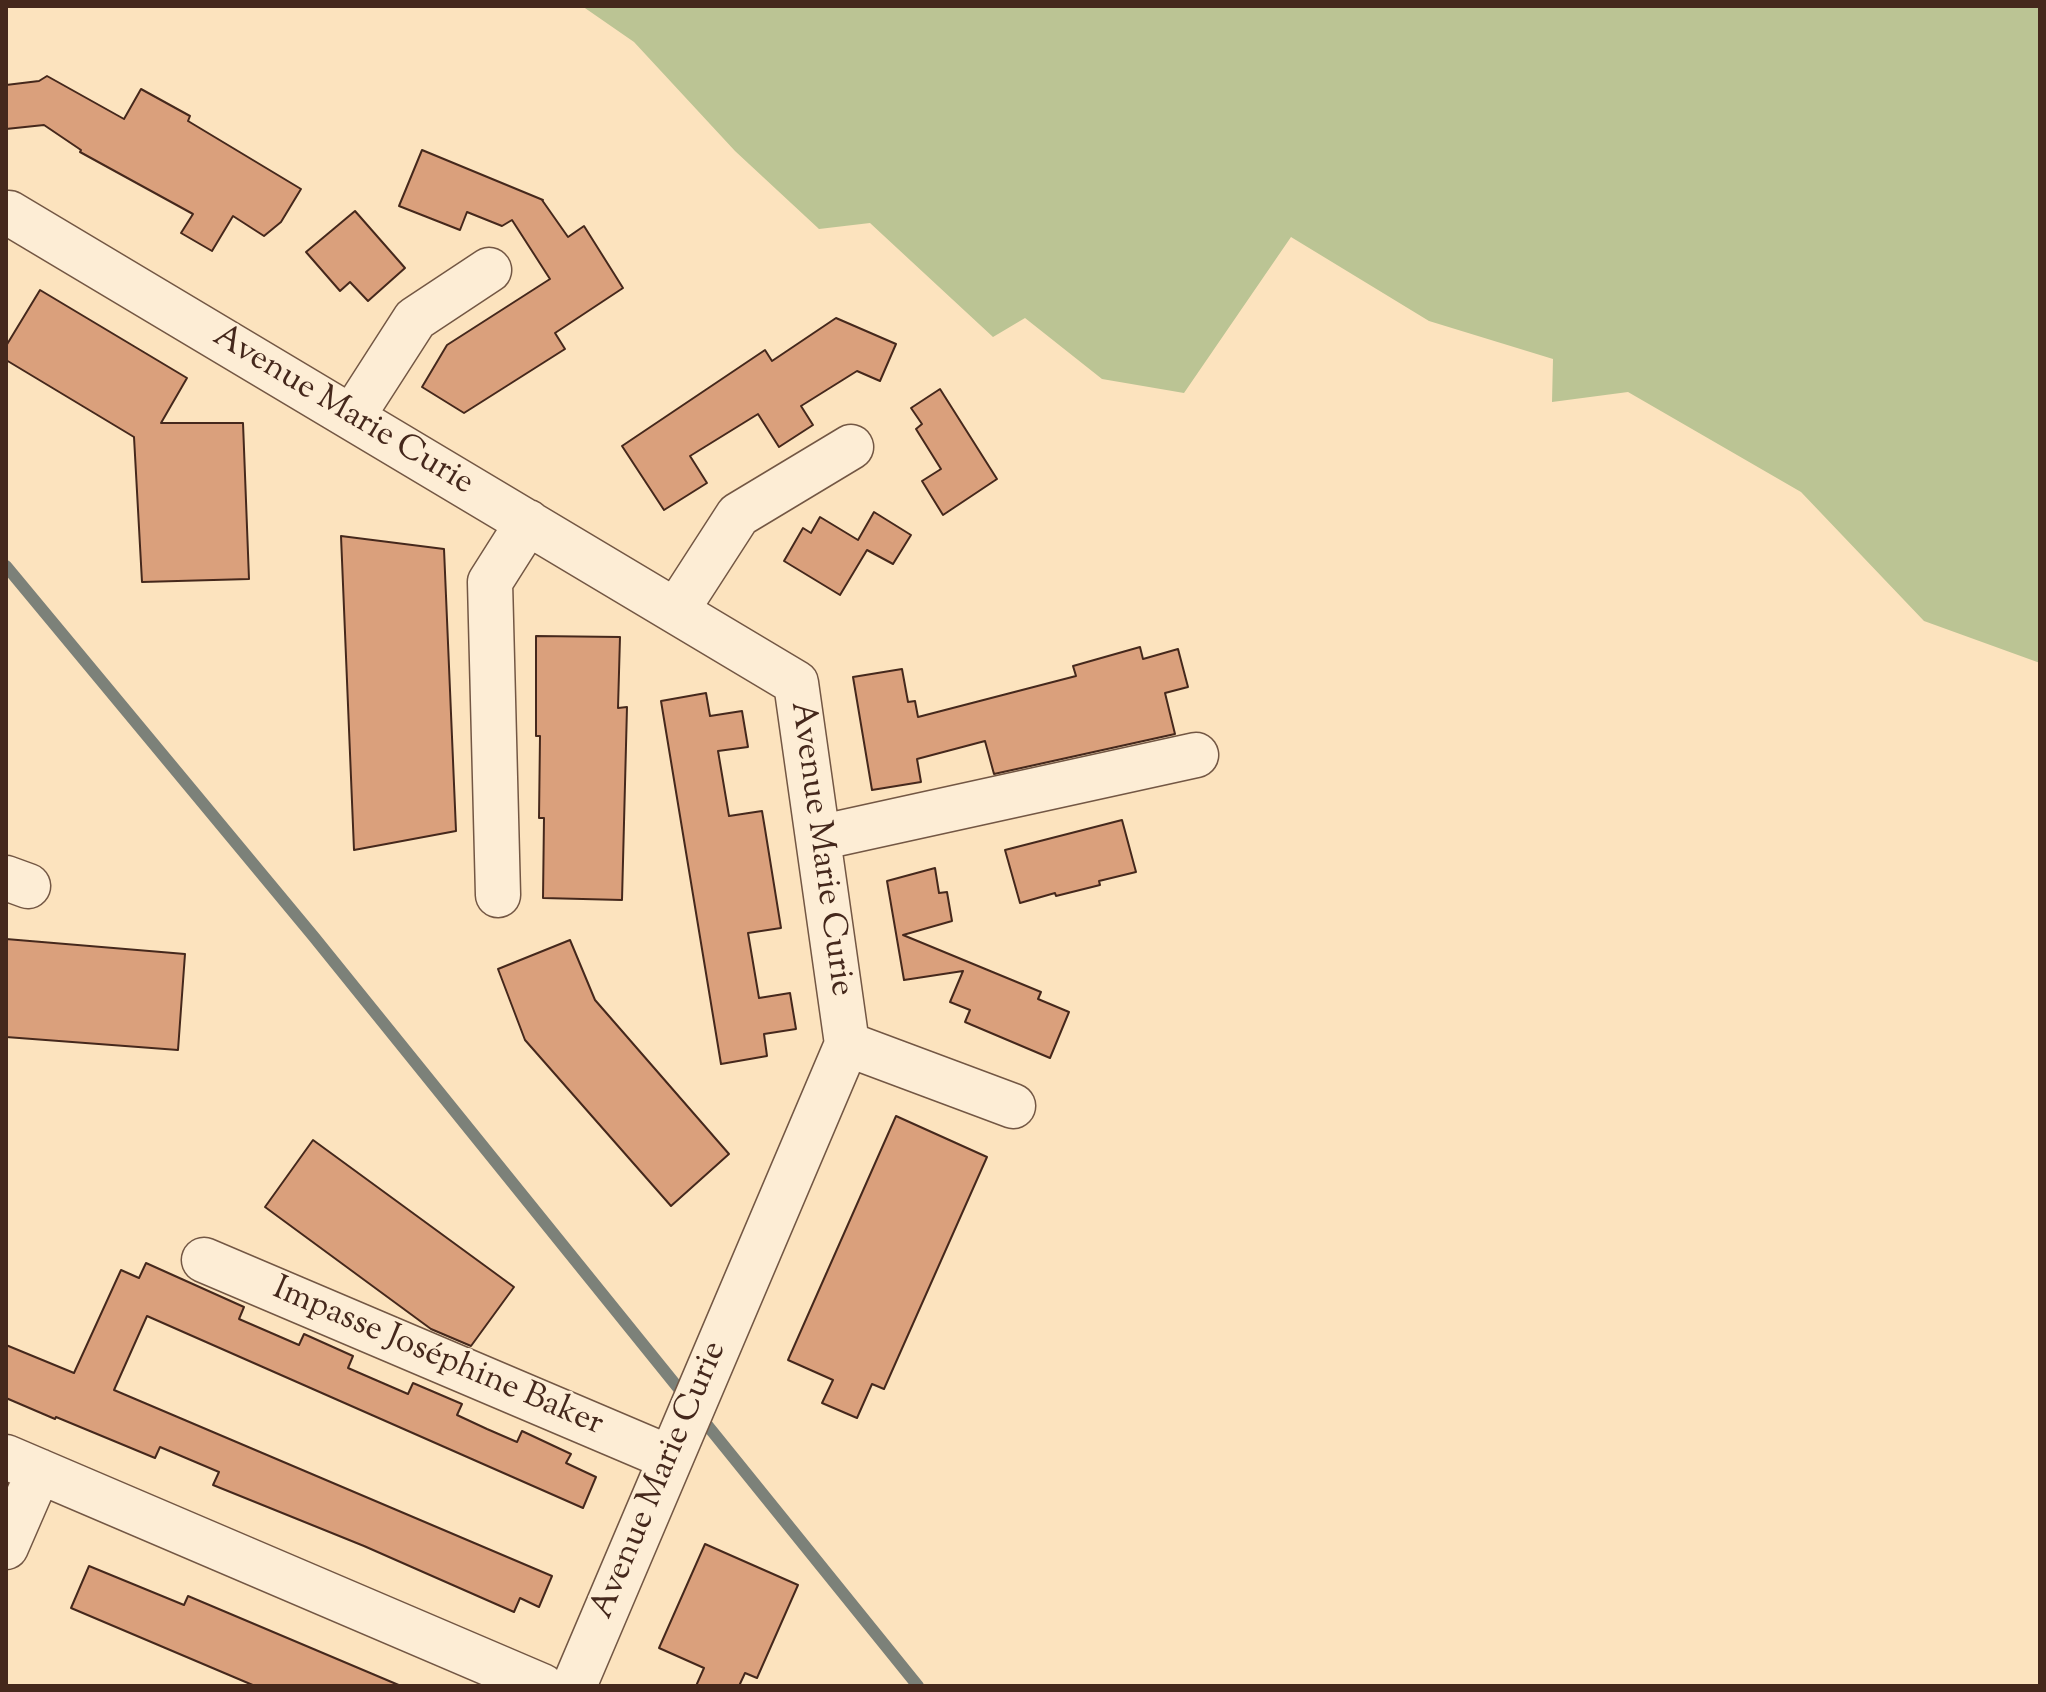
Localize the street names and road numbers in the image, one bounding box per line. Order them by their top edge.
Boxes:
street label: Avenue Marie Curie [204,318,480,506]
street label: Avenue Marie Curie [778,699,860,999]
street label: Impasse Joséphine Baker [265,1271,609,1447]
street label: Avenue Marie Curie [584,1336,738,1626]

